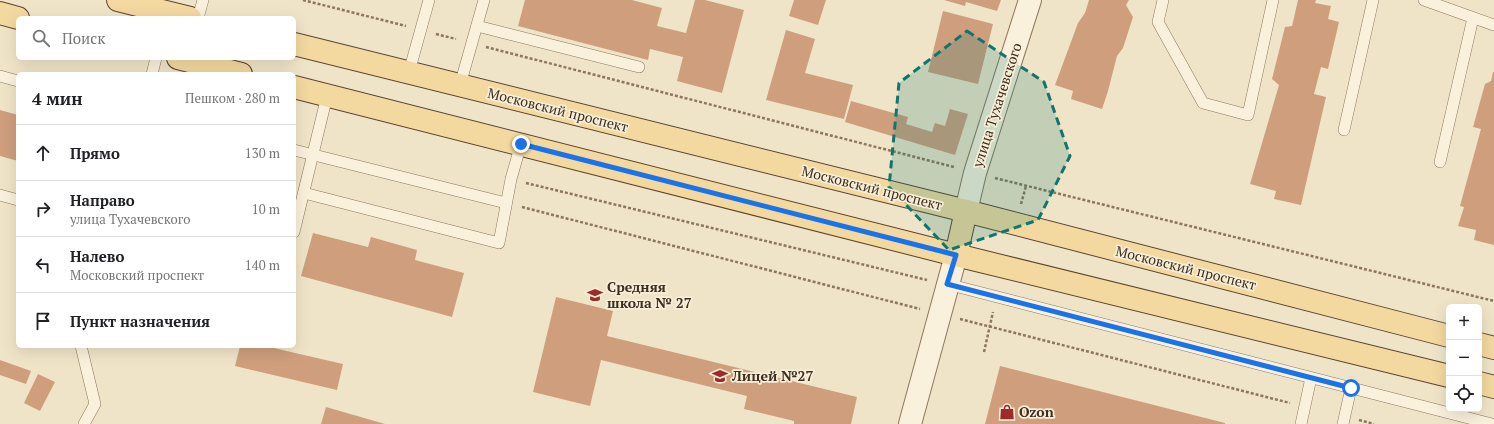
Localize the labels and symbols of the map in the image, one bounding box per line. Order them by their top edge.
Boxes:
street label: улица Тухачевского [967,40,1026,170]
street label: Московский проспект [486,83,630,136]
route end [512,135,530,153]
street label: Московский проспект [800,161,944,214]
street label: Московский проспект [1114,241,1258,294]
place label: Средняя школа № 27 [607,277,692,312]
school or university icon: Средняя школа № 27 [586,286,604,304]
place label: Лицей №27 [731,366,813,385]
school or university icon: Лицей №27 [711,367,729,385]
route start [1342,379,1360,397]
place label: Ozon [1019,402,1054,421]
shop icon: Ozon [998,403,1016,421]

